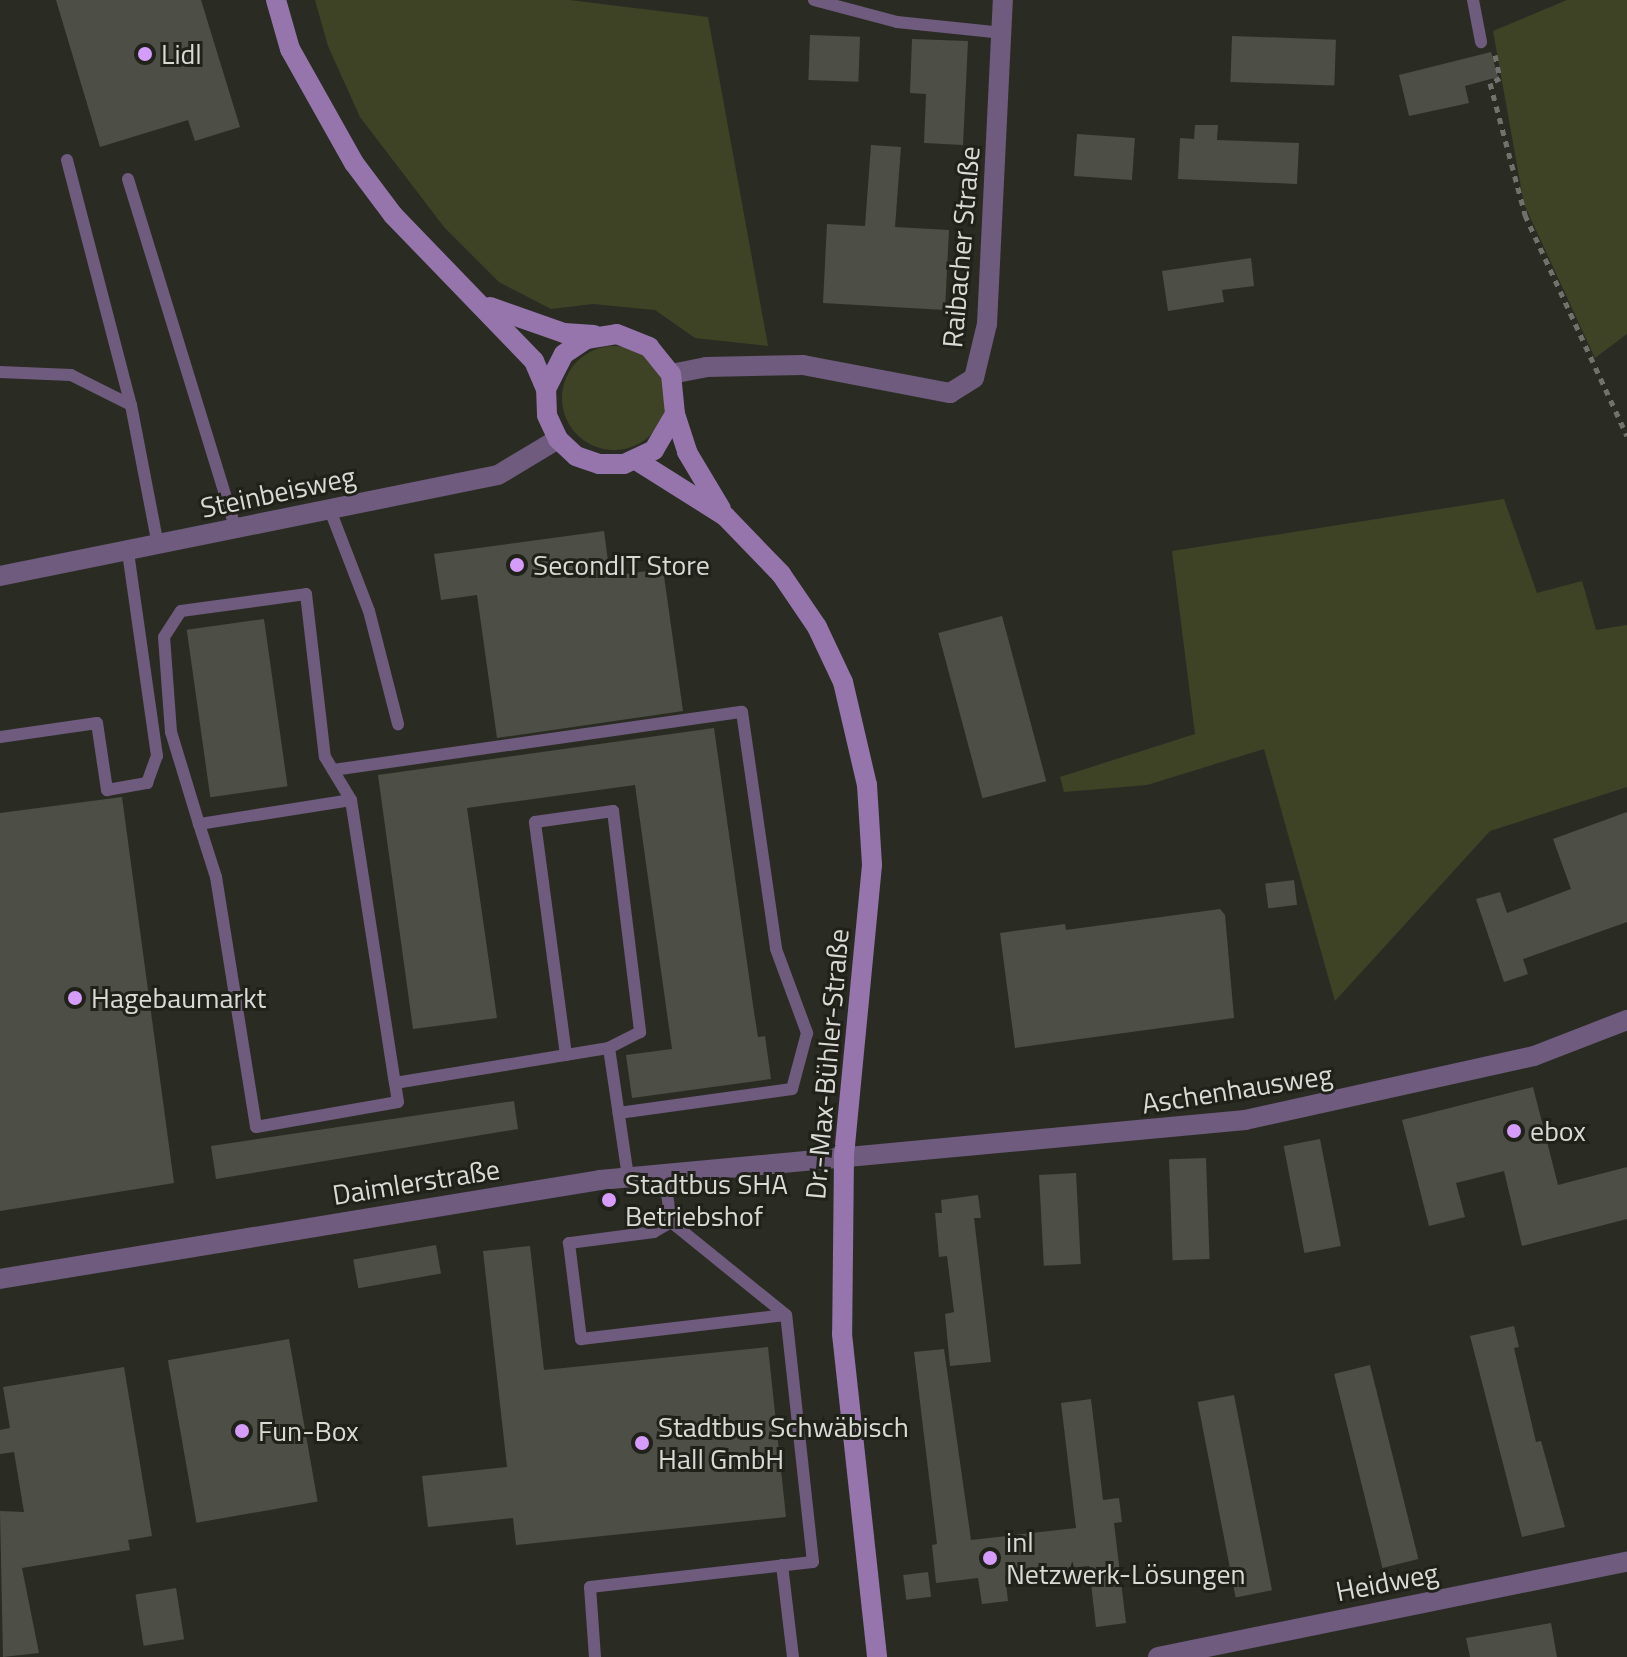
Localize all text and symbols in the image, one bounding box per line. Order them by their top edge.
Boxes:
place label: Lidl [161,37,202,71]
marker: Lidl [136,45,154,63]
street label: Raibacher Straße [935,145,987,349]
street label: Steinbeisweg [197,459,359,525]
place label: SecondIT Store [533,548,710,582]
marker: SecondIT Store [508,556,526,574]
street label: Dr.-Max-Bühler-Straße [798,927,856,1201]
place label: Hagebaumarkt [91,981,266,1015]
marker: Hagebaumarkt [66,989,84,1007]
street label: Aschenhausweg [1139,1057,1335,1121]
place label: ebox [1530,1114,1586,1148]
marker: ebox [1505,1122,1523,1140]
street label: Daimlerstraße [330,1152,502,1212]
place label: Stadtbus SHA Betriebshof [625,1167,788,1233]
marker: Stadtbus SHA Betriebshof [600,1191,618,1209]
place label: Stadtbus Schwäbisch Hall GmbH [658,1410,909,1476]
place label: Fun-Box [258,1414,359,1448]
marker: Fun-Box [233,1422,251,1440]
marker: Stadtbus Schwäbisch Hall GmbH [633,1434,651,1452]
place label: inl Netzwerk-Lösungen [1006,1525,1246,1591]
marker: inl Netzwerk-Lösungen [981,1549,999,1567]
street label: Heidweg [1333,1556,1441,1608]

